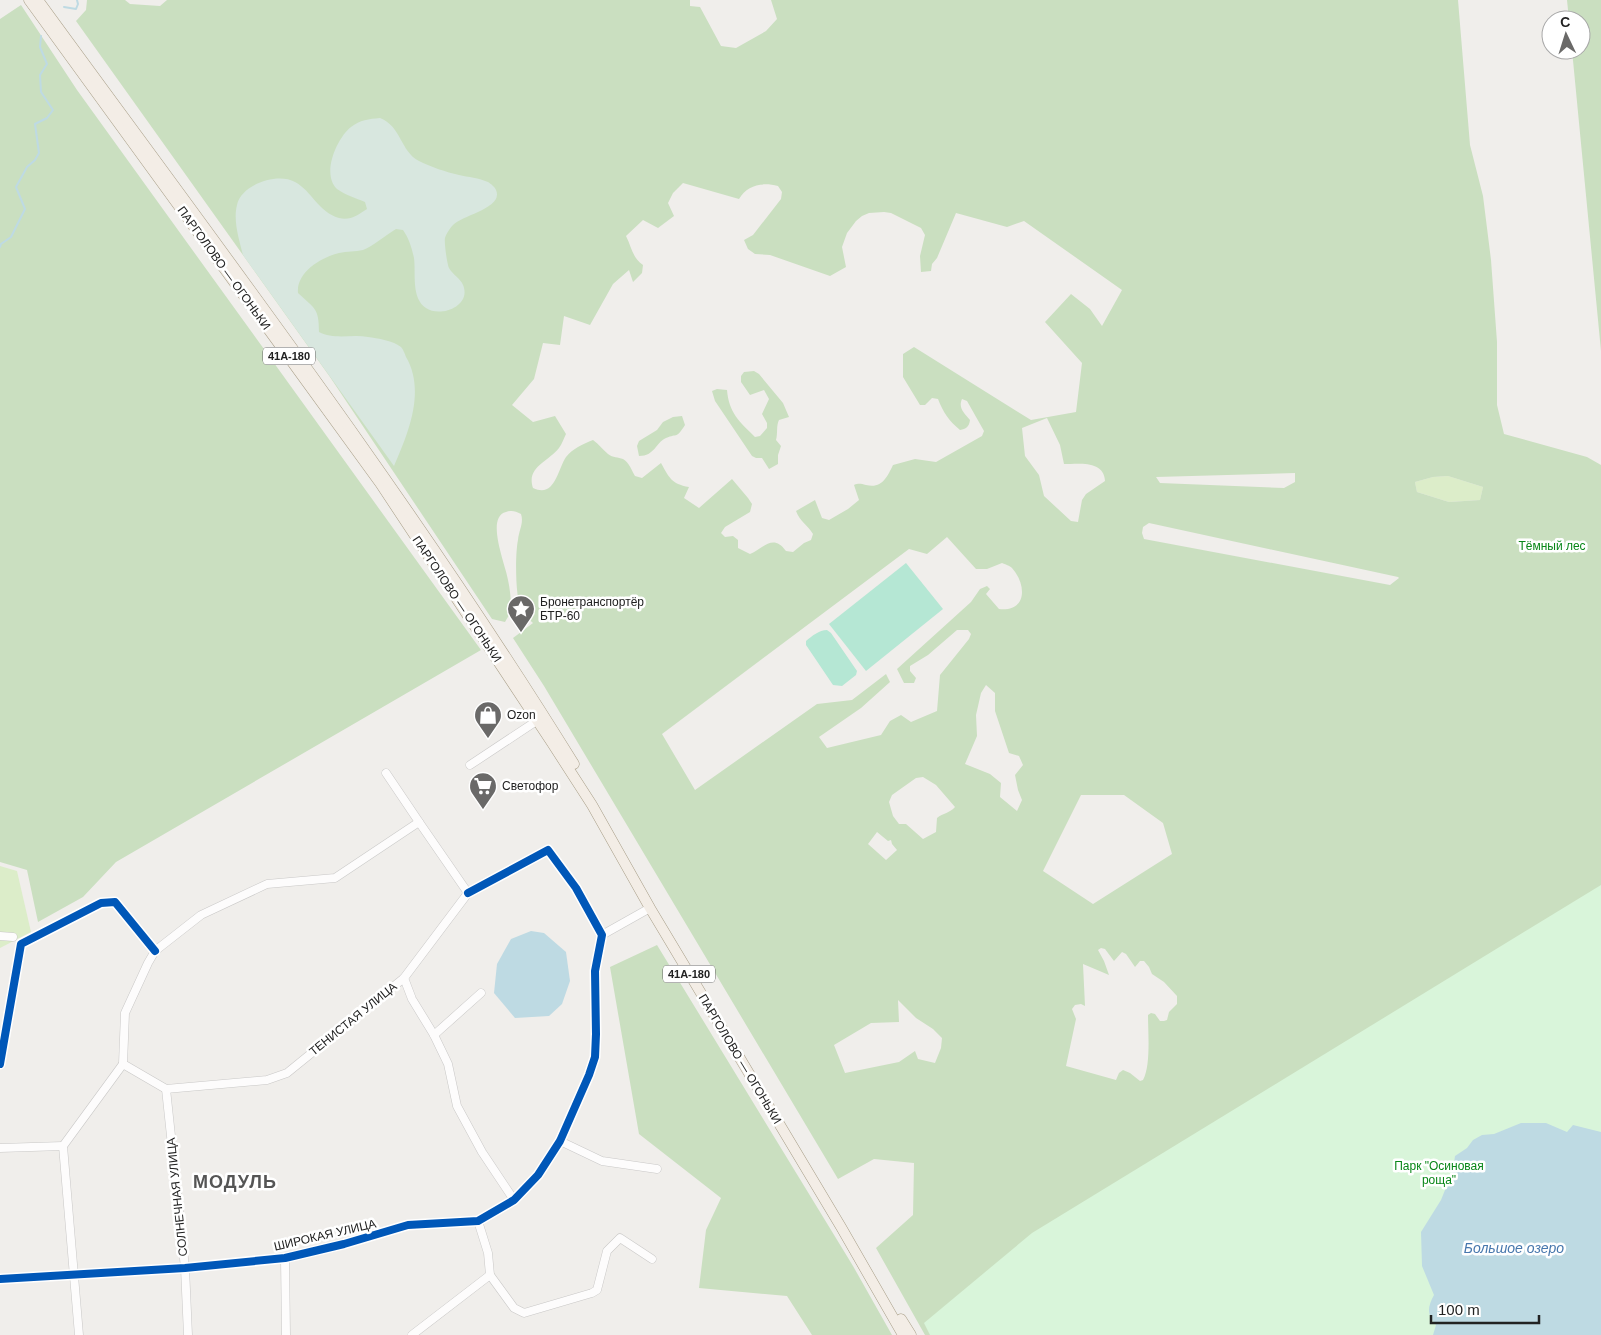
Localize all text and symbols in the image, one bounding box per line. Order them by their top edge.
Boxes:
north arrow [1541,10,1591,60]
text: С [1559,14,1571,30]
street label: ПАРГОЛОВО — ОГОНЬКИ [175,204,273,332]
road number: 41А-180 [263,348,315,364]
street label: ПАРГОЛОВО — ОГОНЬКИ [410,533,504,665]
park label: Тёмный лес [1518,539,1586,553]
place icon: Бронетранспортёр БТР-60 [506,594,536,633]
place label: Бронетранспортёр БТР-60 [540,595,644,623]
shop icon: Ozon [473,700,503,739]
place label: Ozon [507,708,536,722]
supermarket icon: Светофор [468,771,498,810]
place label: Светофор [502,779,559,793]
road number: 41А-180 [663,966,715,982]
street label: ТЕНИСТАЯ УЛИЦА [306,979,400,1059]
street label: ПАРГОЛОВО — ОГОНЬКИ [696,991,784,1127]
street label: СОЛНЕЧНАЯ УЛИЦА [164,1137,190,1257]
park label: Парк "Осиновая роща" [1394,1159,1484,1187]
district label: МОДУЛЬ [193,1172,277,1192]
street label: ШИРОКАЯ УЛИЦА [273,1216,377,1254]
water label: Большое озеро [1464,1240,1564,1256]
scale bar [1431,1292,1538,1324]
text: 100 m [1438,1301,1480,1318]

